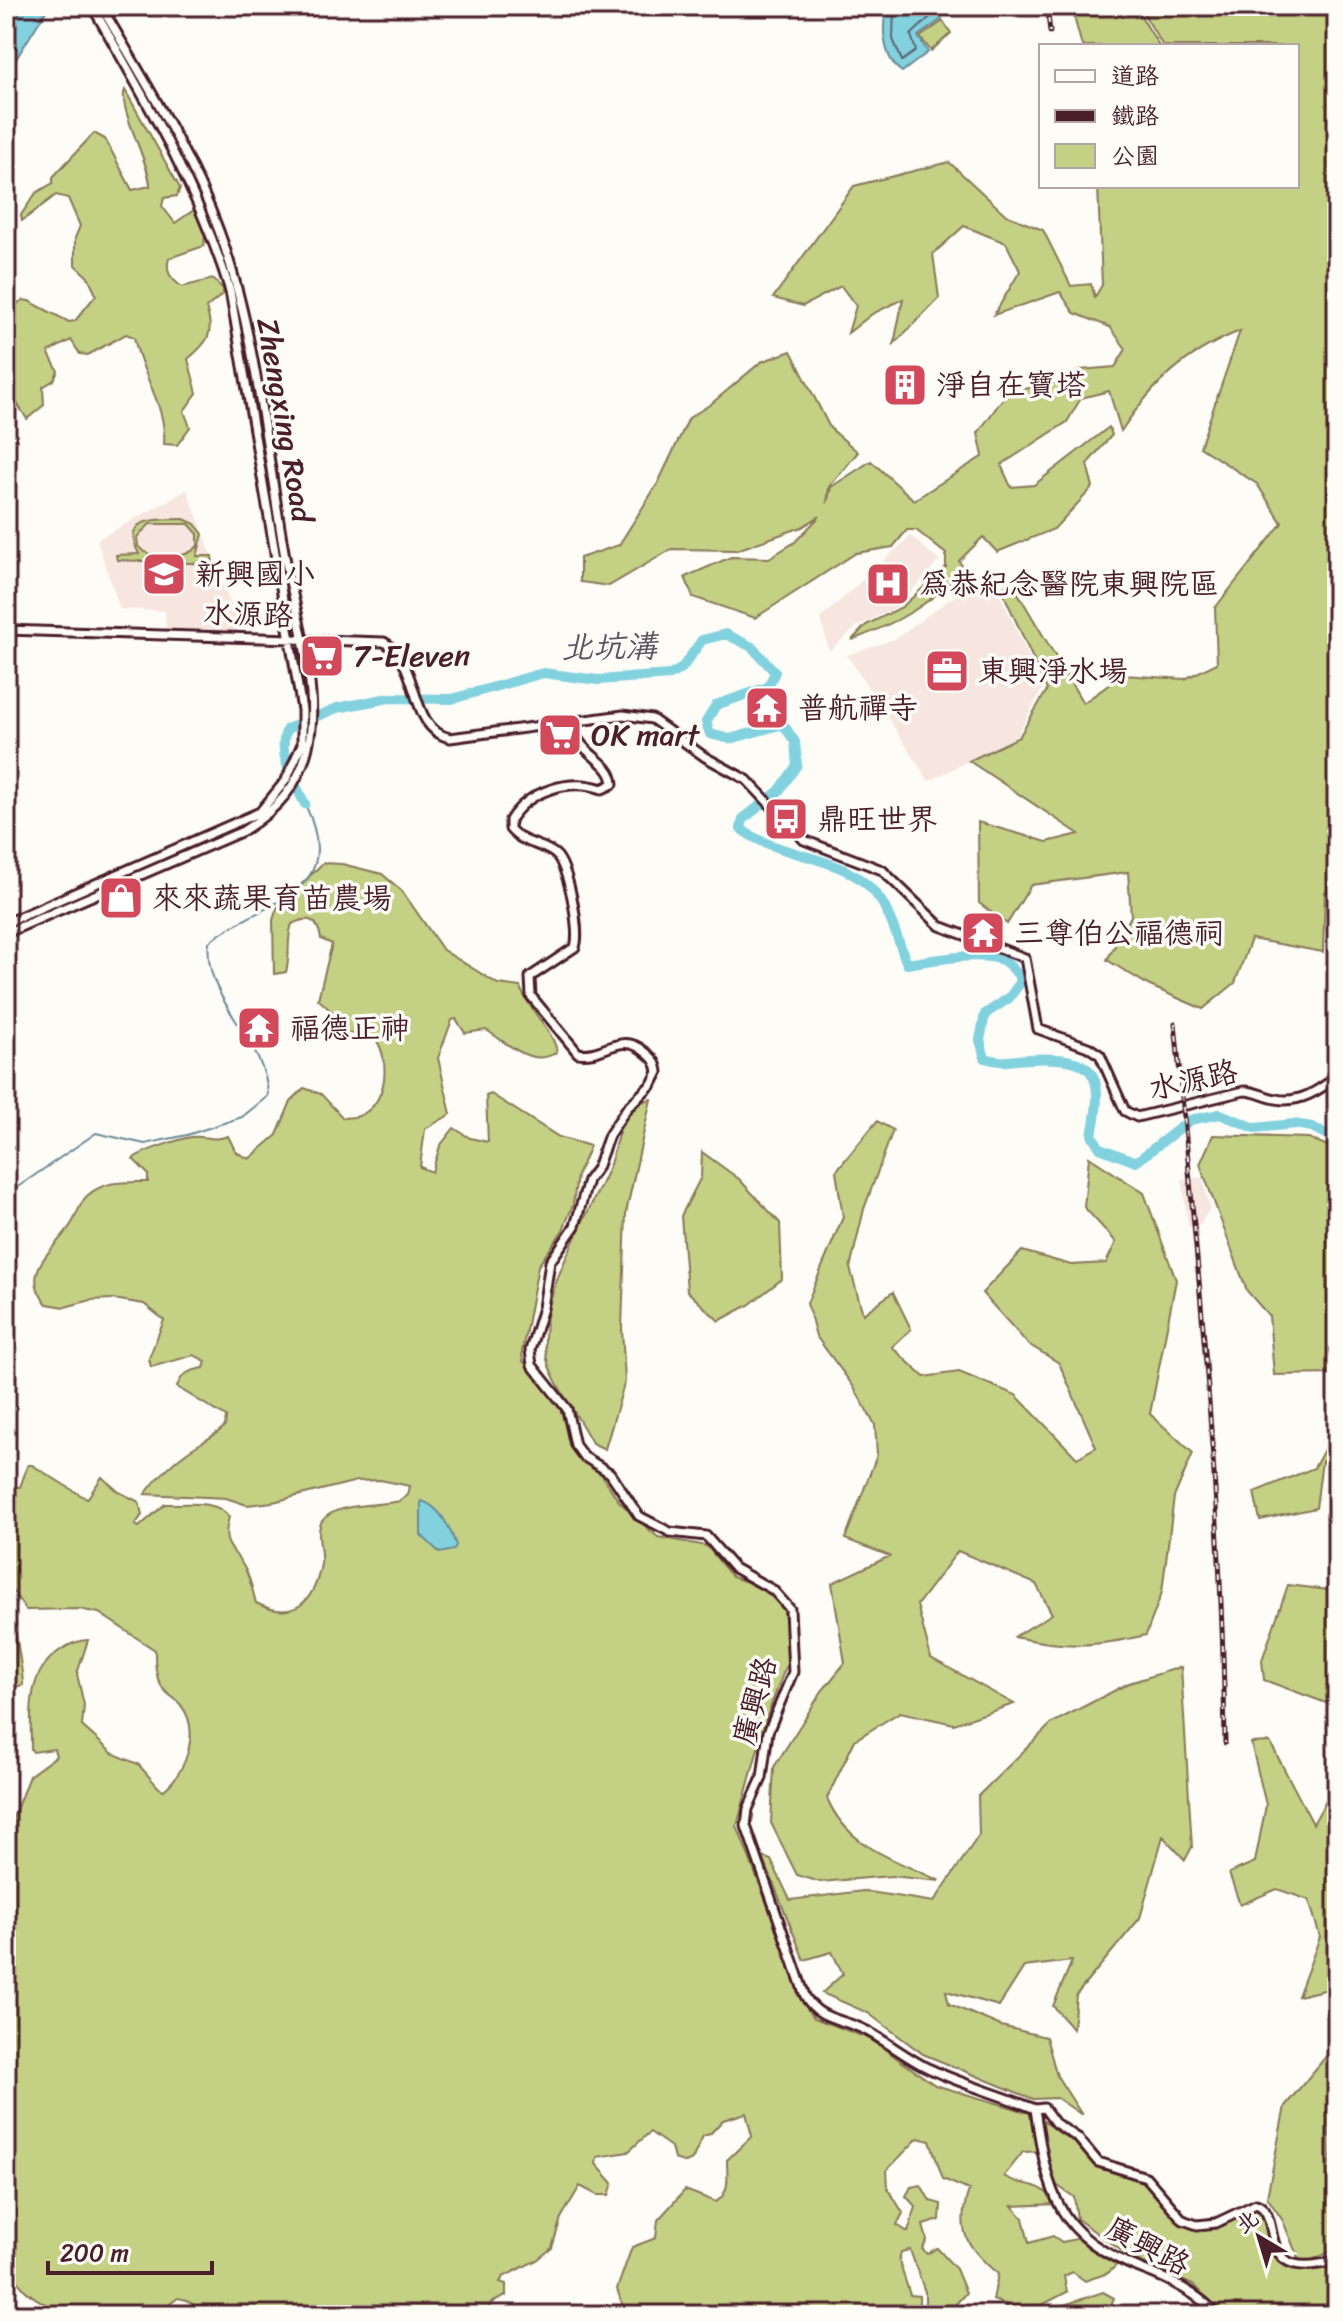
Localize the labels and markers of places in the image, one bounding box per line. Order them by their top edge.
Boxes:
place label: 淨自在寶塔 [936,358,1086,412]
building icon: 淨自在寶塔 [881,361,929,409]
place label: 新興國小 [195,547,315,601]
school or university icon: 新興國小 [140,550,188,598]
place label: 為恭紀念醫院東興院區 [919,557,1219,611]
hospital icon: 為恭紀念醫院東興院區 [864,560,912,608]
place label: 7-Eleven [353,629,470,683]
supermarket icon: 7-Eleven [298,632,346,680]
place label: 東興淨水場 [978,644,1128,698]
office icon: 東興淨水場 [923,647,971,695]
place label: 普航禪寺 [798,681,918,735]
temple icon: 普航禪寺 [743,684,791,732]
place label: OK mart [591,708,701,762]
supermarket icon: OK mart [536,711,584,759]
place label: 鼎旺世界 [817,792,937,846]
bus stop icon: 鼎旺世界 [762,795,810,843]
place label: 來來蔬果育苗農場 [152,871,392,925]
shop icon: 來來蔬果育苗農場 [97,874,145,922]
place label: 三尊伯公福德祠 [1014,906,1224,960]
temple icon: 三尊伯公福德祠 [959,909,1007,957]
place label: 福德正神 [290,1001,410,1055]
temple icon: 福德正神 [235,1004,283,1052]

